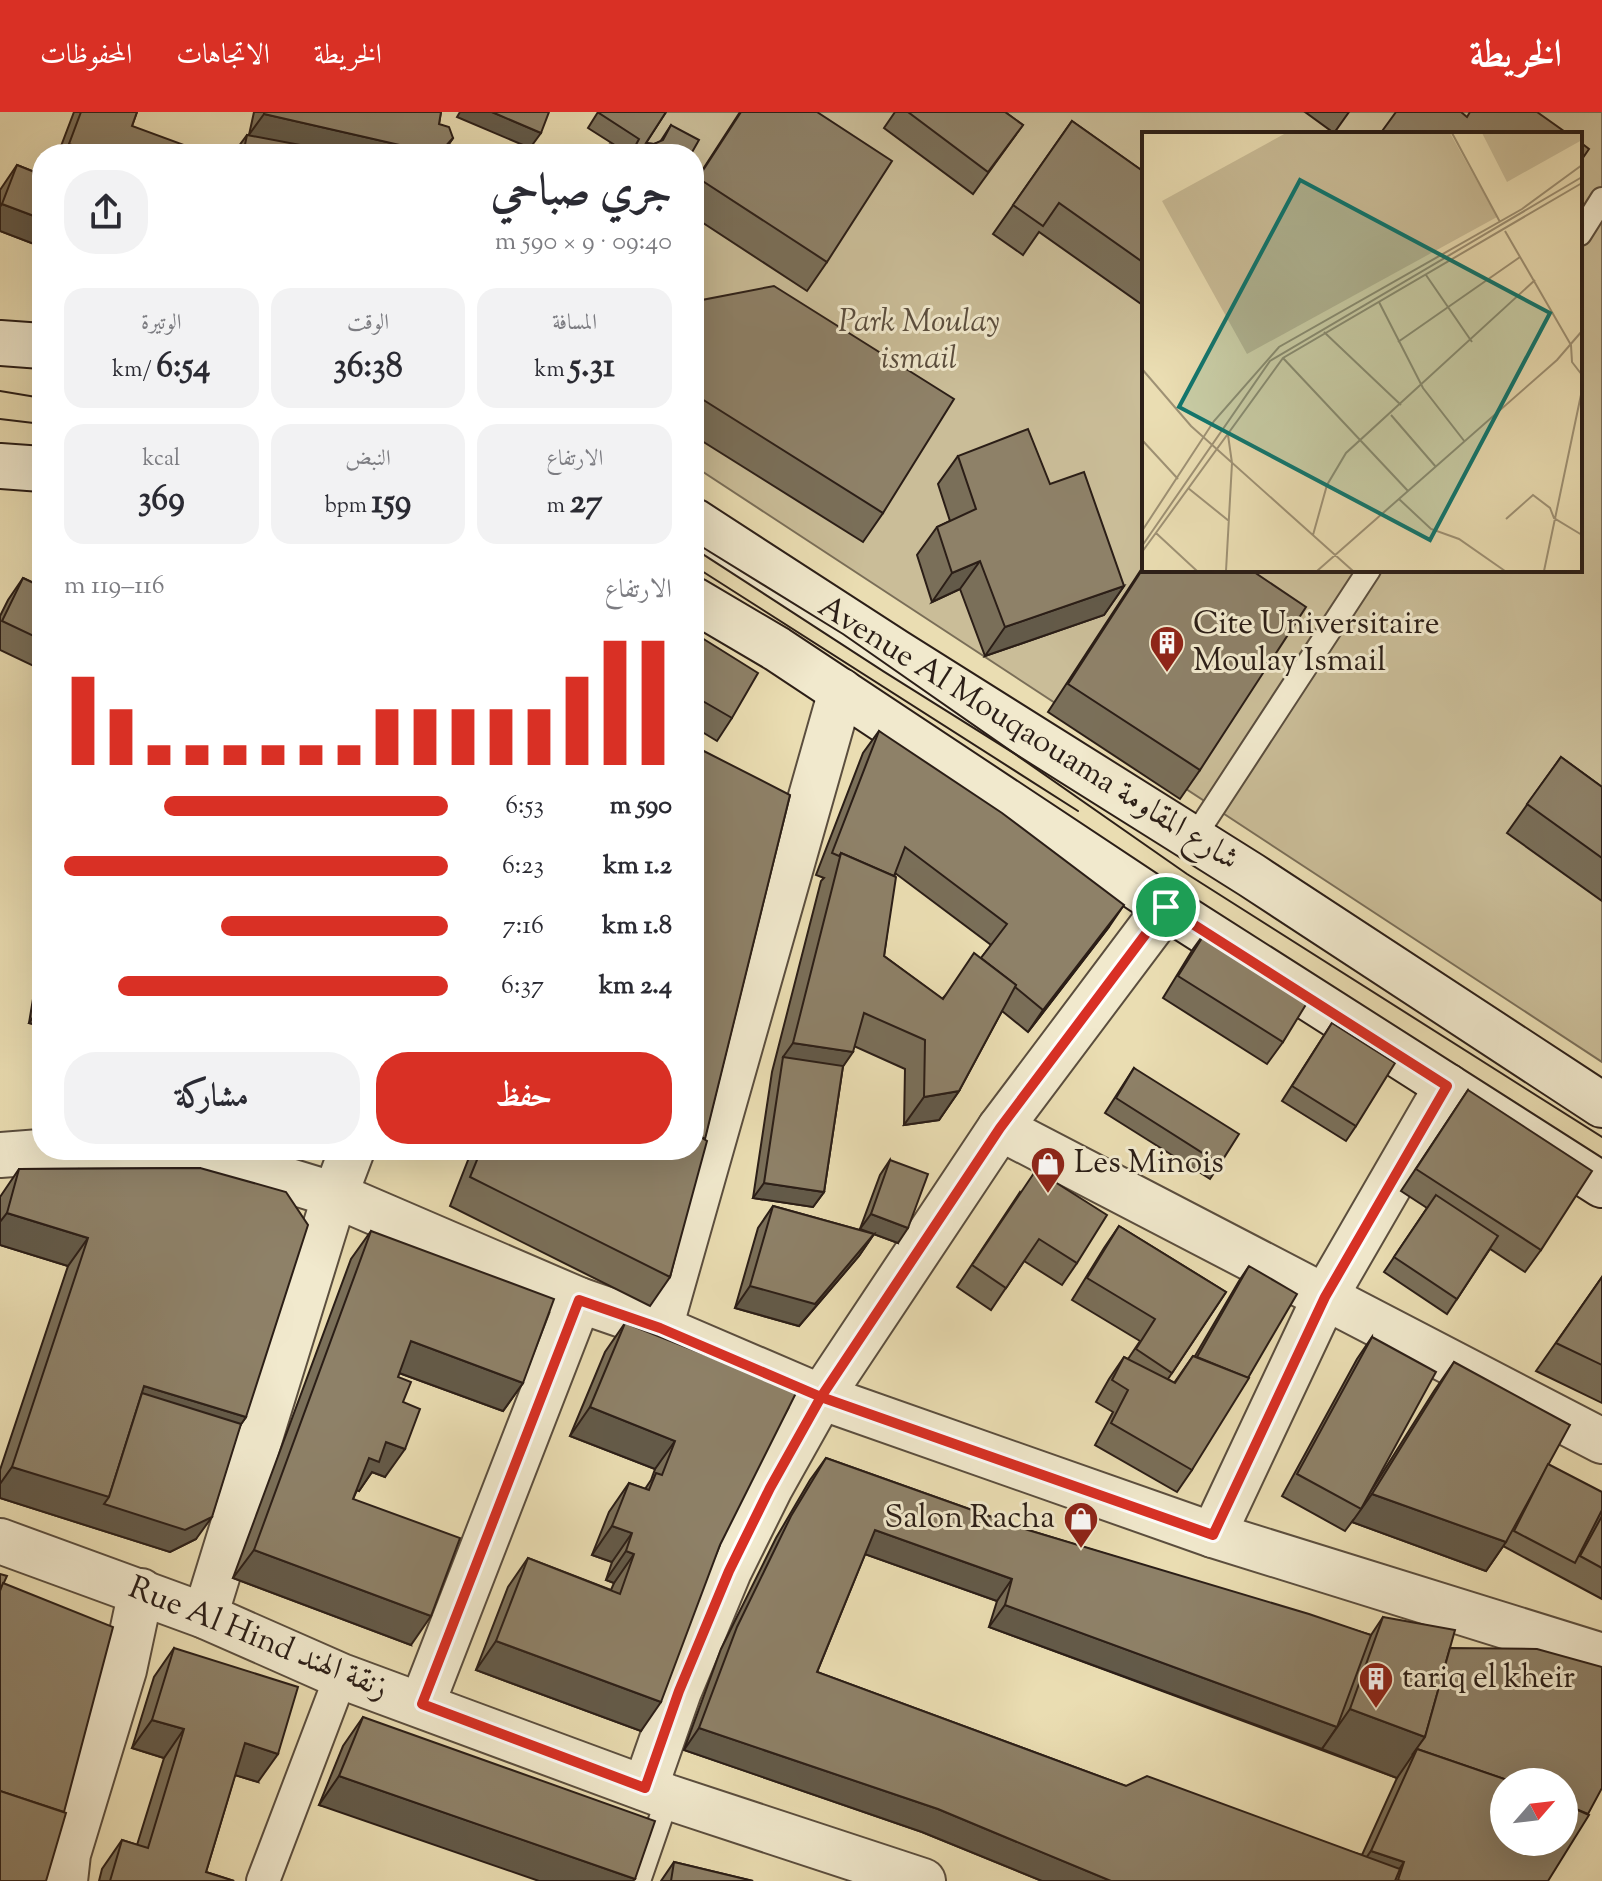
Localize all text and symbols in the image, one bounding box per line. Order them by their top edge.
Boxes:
text: الخريطة [1470,30,1562,84]
text: المحفوظات [40,36,132,76]
text: الاتجاهات [176,36,270,76]
text: الخريطة [314,36,382,76]
inset map [1142,132,1582,572]
text: جري صباحي [491,162,672,225]
button: share [64,170,148,254]
text: 09:40 · 9 × 590 m [495,224,672,261]
park label: Park Moulay ismail [838,300,1000,383]
text: الوتيرة [141,308,182,340]
text: الوقت [347,308,389,340]
text: المسافة [552,308,597,340]
text: 6:54 [156,343,210,392]
text: 36:38 [333,343,403,392]
text: 5.31 [569,343,615,392]
text: /km [112,355,156,387]
text: km [534,355,569,387]
text: kcal [142,444,180,476]
text: النبض [345,444,391,476]
text: الارتفاع [546,444,603,476]
text: 369 [138,476,185,525]
text: 159 [372,479,411,528]
text: 27 [570,479,603,528]
text: bpm [325,491,372,523]
text: m [547,491,570,523]
text: 116–119 m [64,568,165,605]
text: الارتفاع [605,572,672,609]
street label: Avenue Al Mouqaouama شارع المقاومة [808,585,1247,884]
place label: Cite Universitaire Moulay Ismail [1193,602,1440,685]
building icon: Cite Universitaire Moulay Ismail [1148,624,1186,674]
text: 6:53 [505,788,544,825]
text: 590 m [610,788,672,825]
text: 6:23 [502,848,544,885]
text: 1.2 km [603,848,672,885]
pin [1132,873,1200,941]
icon: arrive [1144,885,1188,929]
text: 7:16 [502,908,544,945]
text: 1.8 km [602,908,672,945]
text: 6:37 [501,968,544,1005]
text: 2.4 km [599,968,672,1005]
button: مشاركة [64,1052,360,1144]
button: حفظ [376,1052,672,1144]
place label: Les Minois [1074,1141,1224,1187]
shop icon: Les Minois [1029,1145,1067,1195]
place label: Salon Racha [884,1496,1055,1542]
shop icon: Salon Racha [1062,1500,1100,1550]
street label: Rue Al Hind زنقة الهند [121,1566,395,1712]
place label: tariq el kheir [1402,1656,1575,1702]
building icon: tariq el kheir [1357,1660,1395,1710]
north arrow [1490,1768,1578,1856]
map controls [1490,1768,1578,1856]

